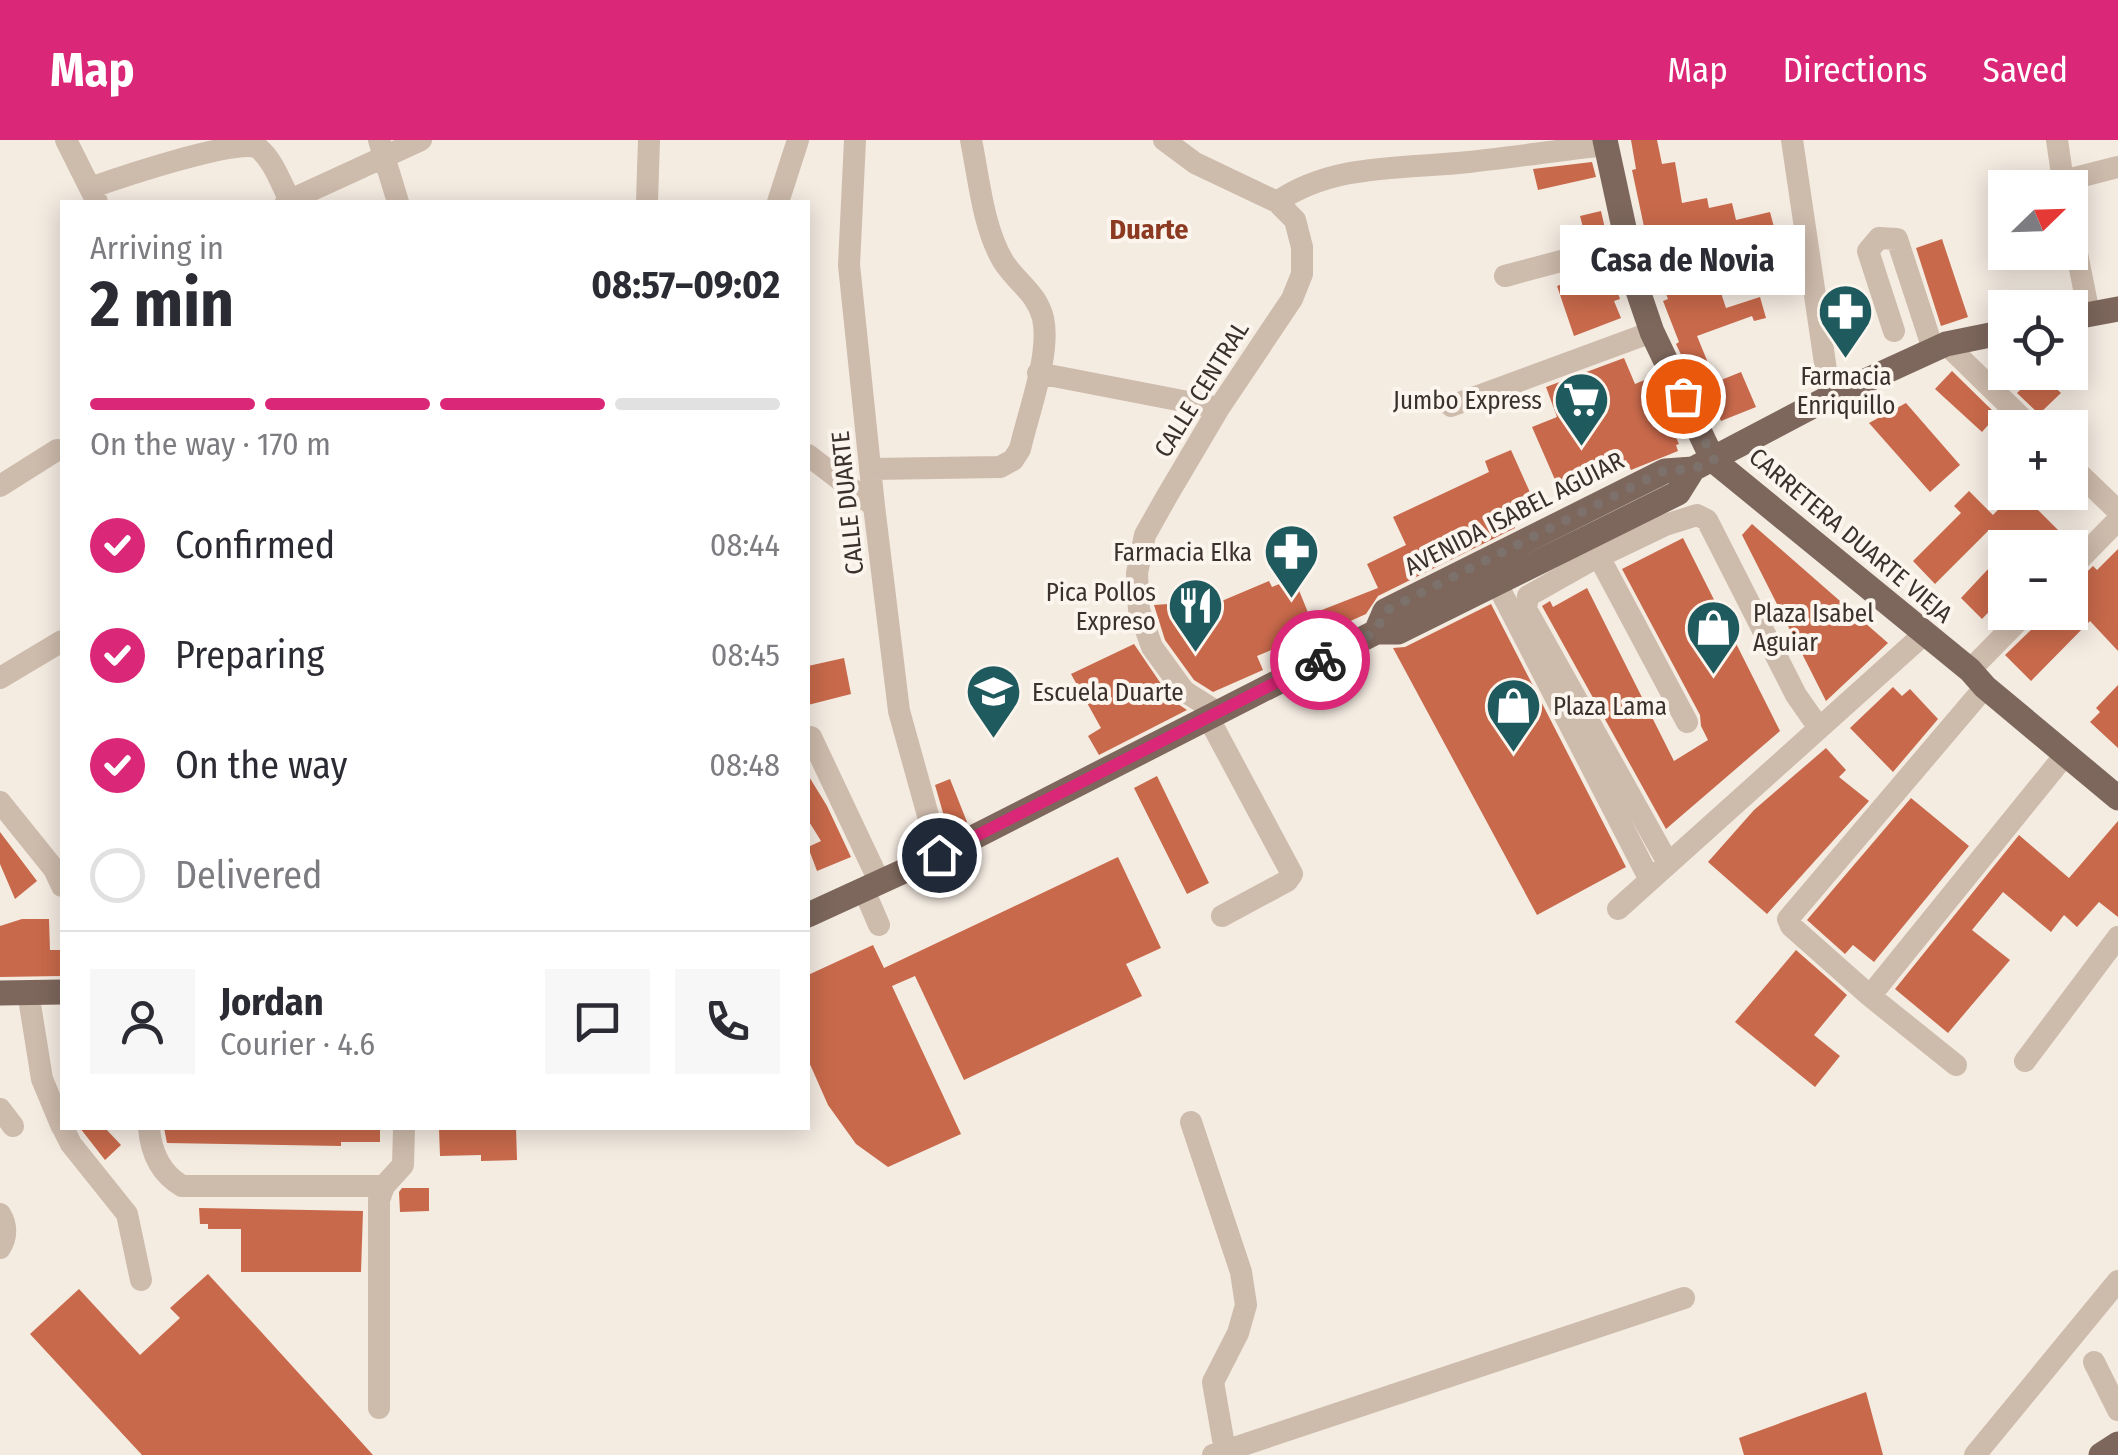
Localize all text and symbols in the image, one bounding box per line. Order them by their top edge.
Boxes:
text: Map [50,41,134,99]
text: Map [1667,49,1728,91]
text: Directions [1783,49,1928,91]
text: Saved [1983,49,2068,91]
north arrow [1988,170,2088,270]
map controls [1988,170,2088,630]
district label: Duarte [1110,213,1188,246]
callout: Casa de Novia [1560,226,1806,296]
text: Arriving in [90,229,224,267]
text: Casa de Novia [1590,241,1775,279]
text: 08:57–09:02 [591,262,780,308]
text: 2 min [90,265,234,343]
pharmacy icon: Farmacia Enriquillo [1816,282,1876,361]
button: locate [1988,290,2088,390]
street label: CALLE CENTRAL [1148,316,1256,463]
pin [1641,354,1726,439]
place label: Farmacia Enriquillo [1797,362,1895,421]
icon: bag [1656,369,1711,424]
supermarket icon: Jumbo Express [1551,370,1611,449]
place label: Jumbo Express [1393,386,1542,416]
button: + [1988,410,2088,510]
text: On the way · 170 m [90,425,331,463]
street label: CALLE DUARTE [826,430,870,576]
street label: CARRETERA DUARTE VIEJA [1743,442,1958,630]
street label: AVENIDA ISABEL AGUIAR [1400,445,1629,582]
icon: check [90,518,145,573]
text: Confirmed [175,522,335,568]
pharmacy icon: Farmacia Elka [1261,522,1321,601]
text: 08:44 [710,526,780,564]
button: − [1988,530,2088,630]
place label: Farmacia Elka [1113,538,1252,568]
restaurant icon: Pica Pollos Expreso [1165,576,1225,655]
place label: Pica Pollos Expreso [1046,578,1156,637]
shop icon: Plaza Isabel Aguiar [1684,597,1744,676]
place label: Plaza Isabel Aguiar [1753,599,1874,658]
courier [1270,610,1370,710]
icon: check [90,628,145,683]
text: Preparing [175,632,324,678]
icon: bike [1293,633,1348,688]
text: 08:45 [711,636,780,674]
school or university icon: Escuela Duarte [963,662,1023,741]
shop icon: Plaza Lama [1484,676,1544,755]
place label: Escuela Duarte [1032,678,1184,708]
place label: Plaza Lama [1553,692,1667,722]
icon: check [90,738,145,793]
text: On the way [175,742,347,788]
text: 08:48 [709,746,780,784]
pin [897,813,982,898]
icon: home [912,828,967,883]
text: Delivered [175,852,322,898]
button: person [90,969,195,1074]
button: chat [545,969,650,1074]
button: phone [675,969,780,1074]
text: Jordan [220,979,324,1025]
text: Courier · 4.6 [220,1025,375,1063]

